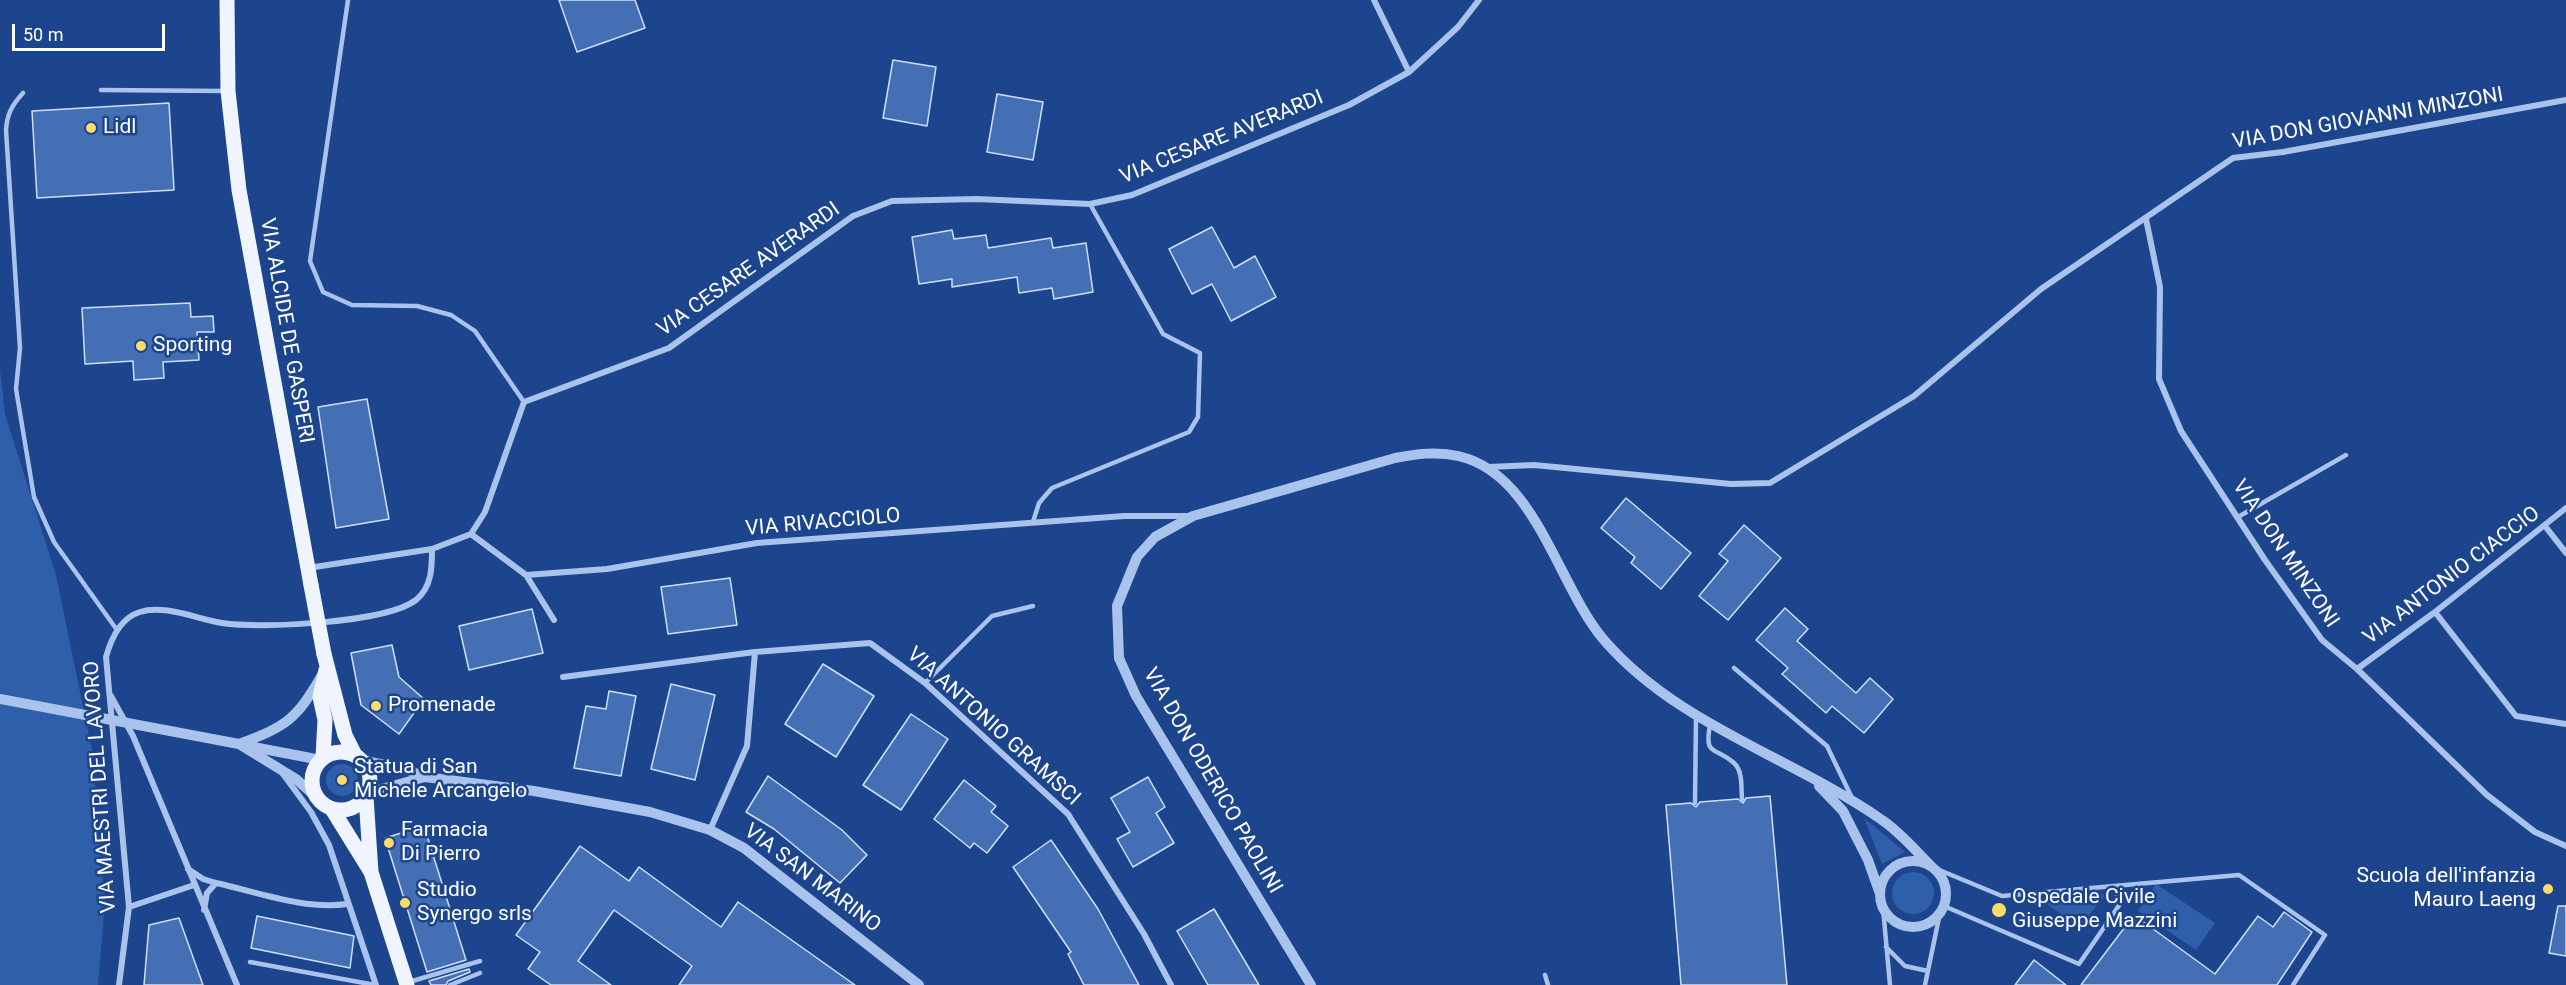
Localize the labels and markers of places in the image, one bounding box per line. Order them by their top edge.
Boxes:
place label: Lidl [103,115,136,141]
marker: Lidl [84,121,98,135]
place label: Sporting [153,333,232,359]
marker: Sporting [134,339,148,353]
place label: Promenade [388,693,496,719]
marker: Promenade [369,699,383,713]
place label: Statua di San Michele Arcangelo [354,755,527,805]
marker: Statua di San Michele Arcangelo [335,773,349,787]
place label: Farmacia Di Pierro [401,818,488,868]
marker: Farmacia Di Pierro [382,836,396,850]
place label: Scuola dell'infanzia Mauro Laeng [2356,864,2536,914]
place label: Studio Synergo srls [417,878,532,928]
marker: Scuola dell'infanzia Mauro Laeng [2541,882,2555,896]
place label: Ospedale Civile Giuseppe Mazzini [2012,885,2177,935]
marker: Studio Synergo srls [398,896,412,910]
marker: Ospedale Civile Giuseppe Mazzini [1990,901,2008,919]

